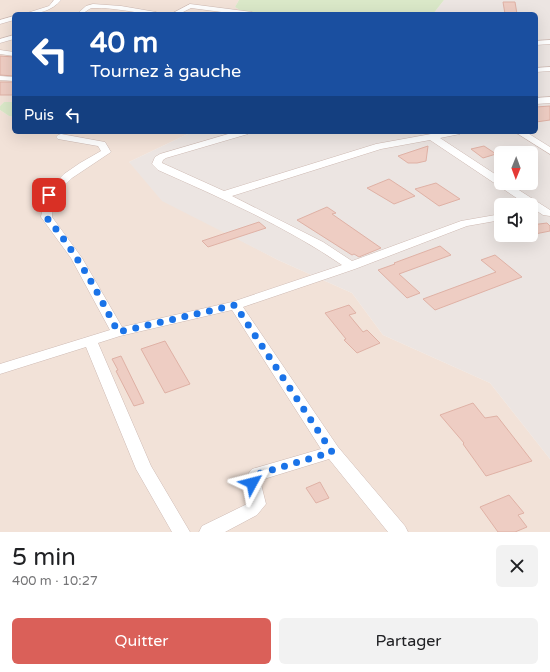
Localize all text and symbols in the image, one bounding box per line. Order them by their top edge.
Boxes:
text: 40 m [90,26,158,60]
icon: left [24,28,76,80]
text: Tournez à gauche [90,60,241,82]
icon: left [62,104,84,126]
text: Puis [24,106,54,124]
north arrow [494,146,538,190]
map controls [494,146,538,242]
pin [32,178,66,212]
icon: arrive [38,184,60,206]
button: sound [494,198,538,242]
position arrow [231,462,273,504]
text: 5 min [12,543,76,572]
button: close [496,545,538,587]
text: 400 m · 10:27 [12,573,98,589]
button: Quitter [12,618,271,664]
button: Partager [279,618,538,664]

